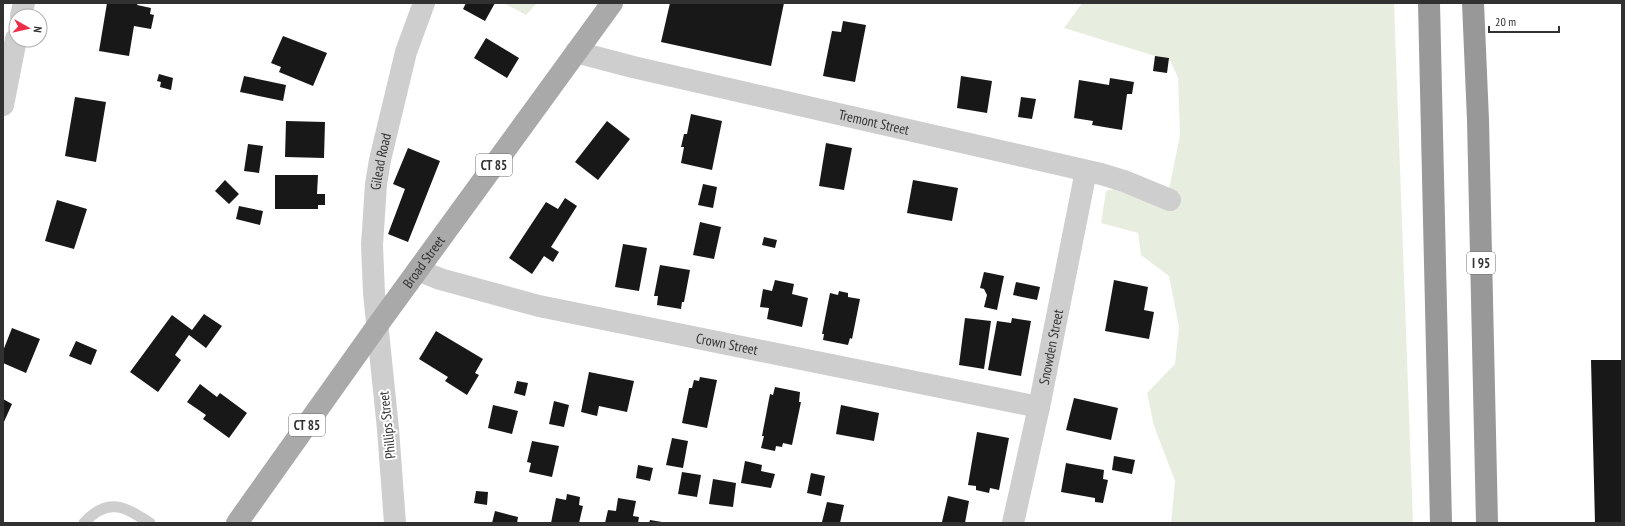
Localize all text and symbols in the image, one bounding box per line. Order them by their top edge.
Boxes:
north arrow [8,8,48,48]
scale bar [1489,8,1559,34]
text: 20 m [1495,14,1516,29]
text: N [31,25,45,33]
street label: Tremont Street [837,105,911,139]
street label: Gilead Road [367,131,395,191]
road number: CT 85 [476,154,512,176]
street label: Broad Street [399,232,449,291]
road number: I 95 [1467,252,1495,274]
street label: Snowden Street [1035,308,1067,386]
street label: Crown Street [694,329,759,359]
street label: Phillips Street [374,390,399,460]
road number: CT 85 [289,414,325,436]

